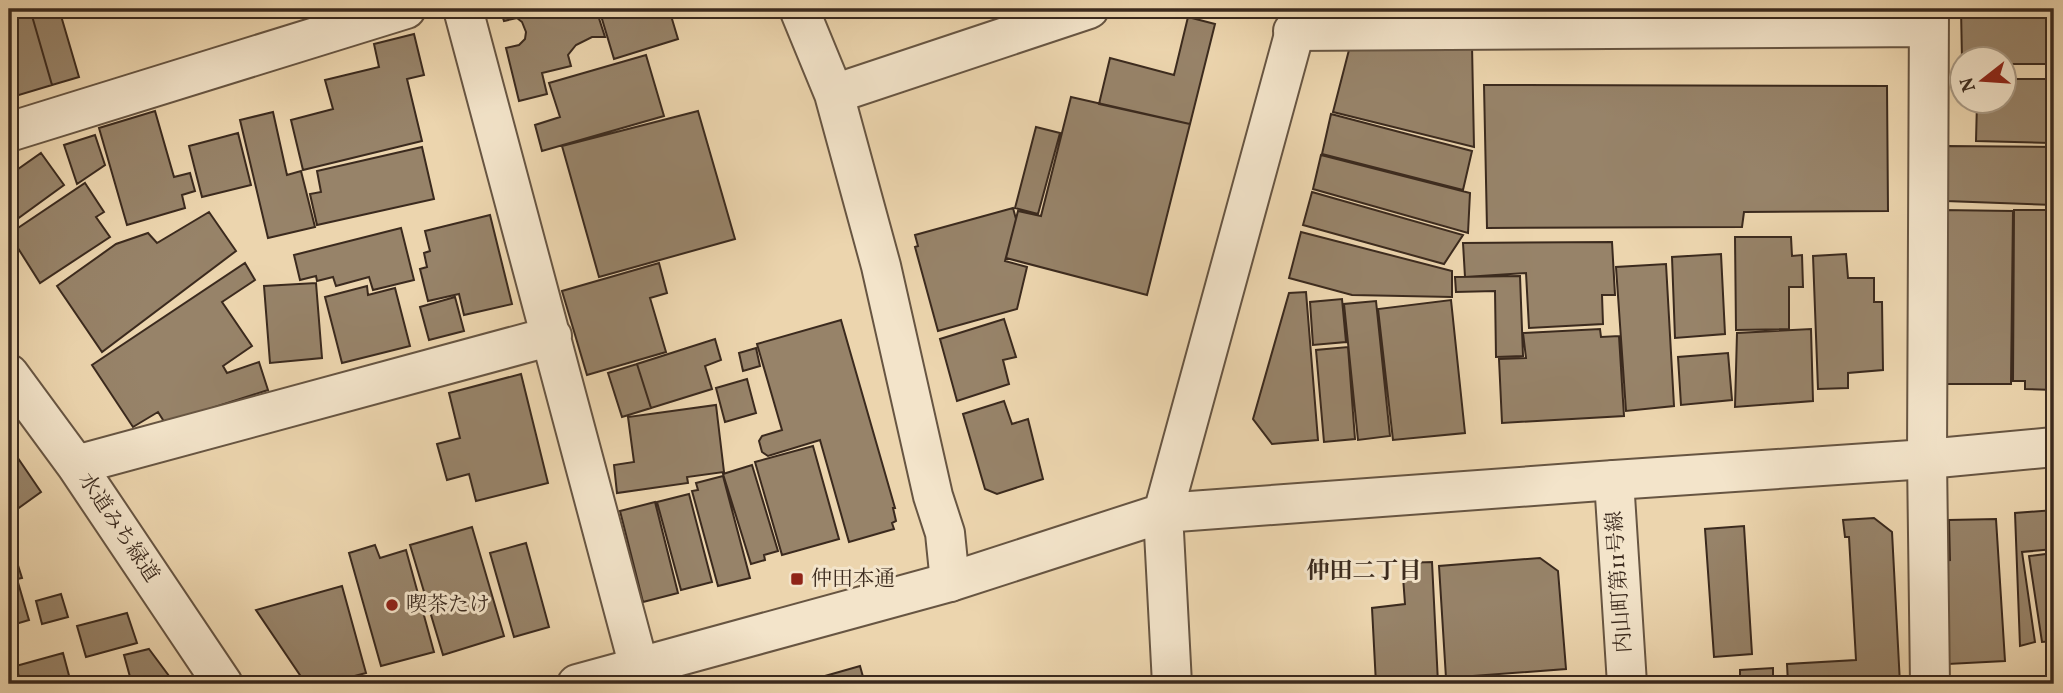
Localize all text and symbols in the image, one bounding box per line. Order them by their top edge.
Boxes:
north arrow [1948,46,2018,116]
text: N [1954,74,1983,95]
street label: 水道みち緑道 [71,468,165,588]
street label: 内山町第11号線 [1601,510,1639,654]
district label: 仲田二丁目 [1307,556,1422,588]
place label: 仲田本通 [811,565,895,594]
marker: 仲田本通 [789,571,805,587]
place label: 喫茶たけ [406,591,490,620]
marker: 喫茶たけ [384,597,400,613]

